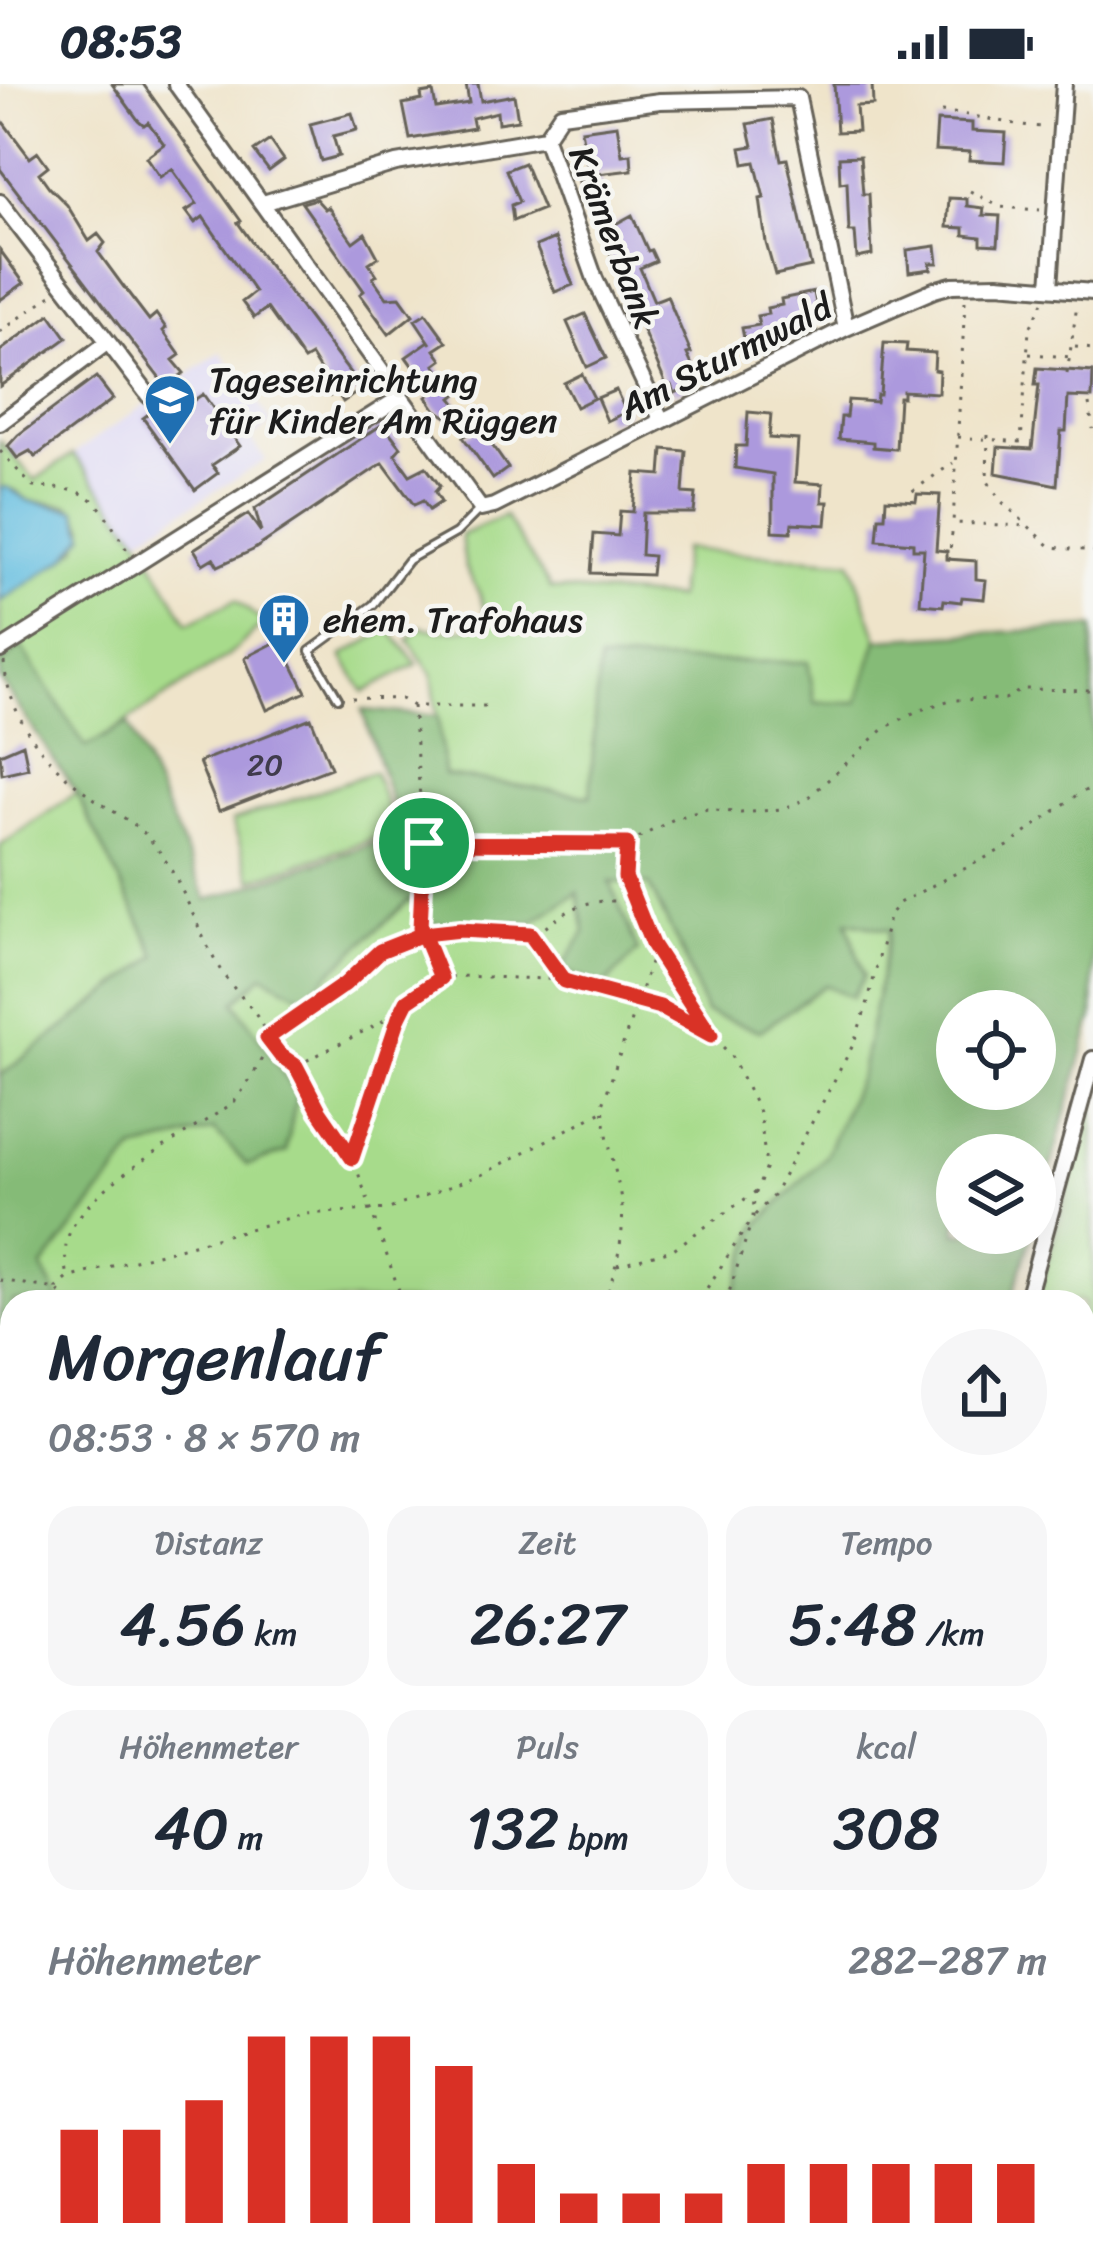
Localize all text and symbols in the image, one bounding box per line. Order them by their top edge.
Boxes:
text: 08:53 [60,2,181,82]
street label: Krämerbank [550,136,678,338]
street label: Am Sturmwald [606,274,846,439]
place label: Tageseinrichtung für Kinder Am Rüggen [209,348,558,453]
school or university icon: Tageseinrichtung für Kinder Am Rüggen [142,372,198,446]
place label: ehem. Trafohaus [323,588,583,652]
building icon: ehem. Trafohaus [256,591,312,665]
house number: 20 [247,738,283,792]
pin [373,792,475,894]
icon: arrive [391,810,457,876]
map controls [936,990,1056,1254]
button: locate [936,990,1056,1110]
button: layers [936,1134,1056,1254]
text: Morgenlauf [48,1299,382,1416]
button: share [921,1329,1047,1455]
text: 08:53 · 8 × 570 m [48,1403,360,1472]
text: Distanz [154,1514,263,1572]
text: Zeit [518,1514,577,1572]
text: Tempo [841,1514,932,1572]
text: 4.56 [120,1572,246,1678]
text: 26:27 [470,1572,625,1678]
text: 5:48 [788,1572,917,1678]
text: km [246,1605,297,1663]
text: /km [917,1605,985,1663]
text: Höhenmeter [119,1718,298,1776]
text: Puls [516,1718,579,1776]
text: kcal [857,1718,916,1776]
text: 40 [154,1776,229,1882]
text: 132 [466,1776,559,1882]
text: 308 [833,1776,940,1882]
text: m [229,1809,263,1867]
text: bpm [559,1809,629,1867]
text: Höhenmeter [48,1926,259,1995]
text: 282–287 m [848,1926,1047,1995]

